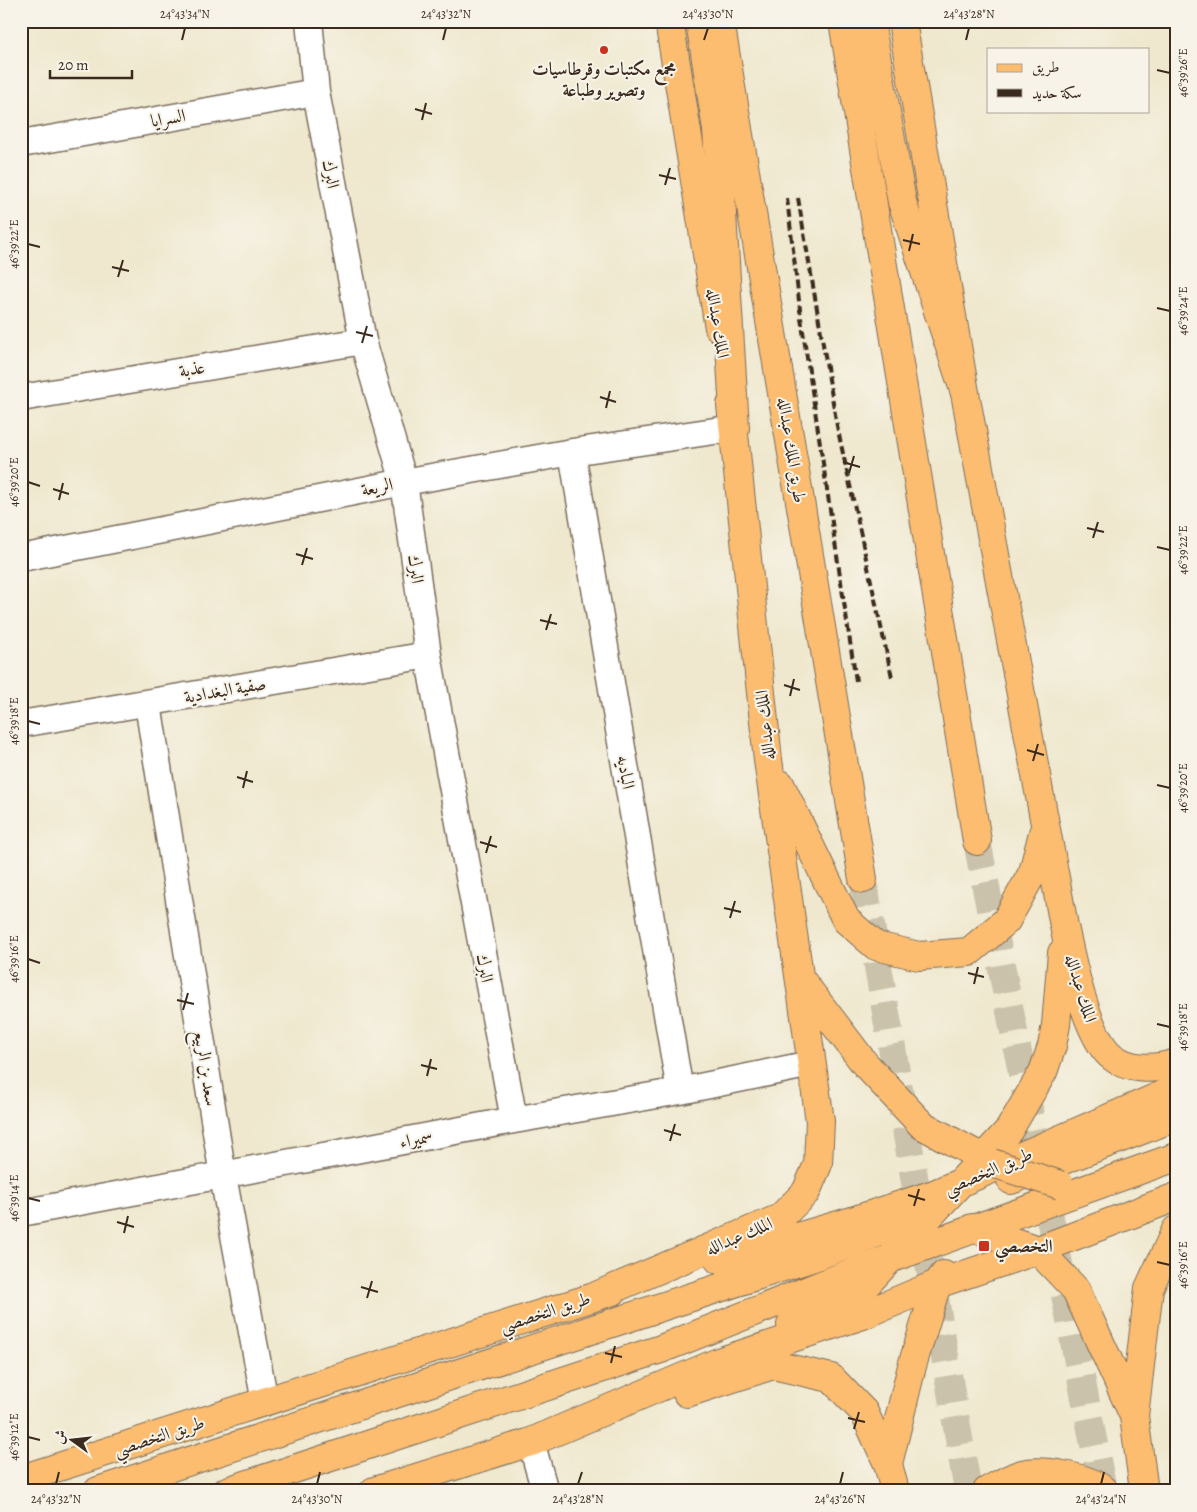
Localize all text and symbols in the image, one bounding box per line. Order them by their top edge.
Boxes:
text: 24°43'34"N [160,6,210,22]
text: 24°43'32"N [421,6,471,22]
text: 24°43'30"N [683,6,734,22]
text: 24°43'28"N [943,6,995,22]
marker: مجمع مكتبات وقرطاسيات وتصوير وطباعة [598,44,610,56]
scale bar [50,48,132,80]
legend [987,48,1150,112]
text: 46°39'26"E [1175,48,1191,98]
text: 20 m [58,55,89,75]
place label: مجمع مكتبات وقرطاسيات وتصوير وطباعة [532,57,676,102]
text: طريق [1032,57,1059,77]
text: سكة حديد [1032,83,1081,103]
street label: السرايا [149,103,188,133]
street label: البرك [316,158,346,190]
text: 46°39'22"E [6,219,22,269]
street label: الملك عبدالله [701,286,735,360]
text: 46°39'24"E [1175,287,1191,335]
street label: عذبة [177,355,207,383]
street label: طريق الملك عبدالله [772,395,812,505]
text: 46°39'20"E [6,457,22,507]
street label: الريعة [359,472,395,502]
text: 46°39'22"E [1175,525,1191,575]
street label: البرك [402,553,430,585]
street label: صفية البغدادية [182,671,268,709]
street label: الملك عبدالله [749,689,781,761]
text: 46°39'18"E [6,697,22,745]
street label: الباديه [611,753,641,791]
text: 46°39'20"E [1175,763,1191,813]
text: 46°39'16"E [6,935,22,983]
street label: الملك عبدالله [1059,951,1103,1025]
street label: البرك [471,952,499,984]
text: 46°39'18"E [1175,1003,1191,1051]
street label: سعد بن الربيع [184,1028,224,1108]
street label: سميراء [397,1124,435,1154]
street label: طريق التخصصي [940,1142,1038,1205]
text: 46°39'14"E [6,1174,22,1222]
street label: الملك عبدالله [702,1211,776,1261]
place label: التخصصي [995,1234,1053,1263]
marker: التخصصي [977,1239,991,1253]
text: 46°39'16"E [1175,1241,1191,1289]
street label: طريق التخصصي [496,1286,595,1343]
street label: طريق التخصصي [110,1410,209,1467]
text: 46°39'12"E [6,1413,22,1461]
north arrow [48,1414,98,1464]
text: ش [49,1427,71,1446]
text: 24°43'32"N [31,1491,81,1507]
text: 24°43'30"N [292,1491,343,1507]
text: 24°43'28"N [552,1491,604,1507]
text: 24°43'26"N [815,1491,866,1507]
text: 24°43'24"N [1076,1491,1127,1507]

